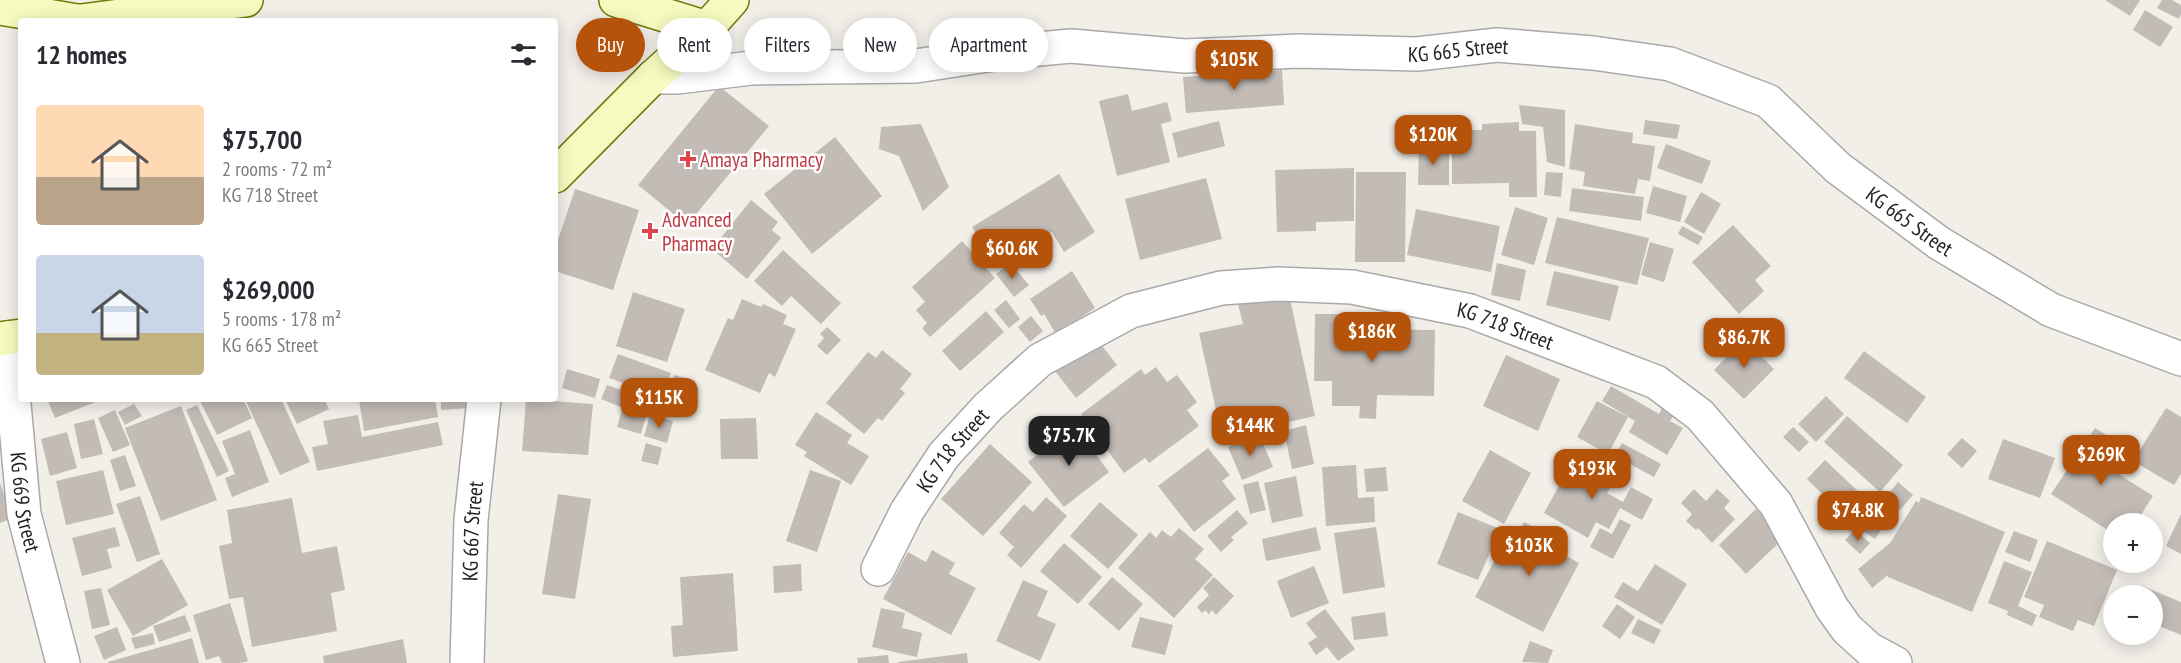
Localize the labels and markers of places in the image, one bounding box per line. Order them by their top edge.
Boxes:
pin: $105K [1192,40,1276,91]
pin: $120K [1391,115,1475,166]
place label: Amaya Pharmacy [700,146,823,173]
marker: Amaya Pharmacy [681,152,695,166]
place label: Advanced Pharmacy [662,206,732,257]
marker: Advanced Pharmacy [643,224,657,238]
pin: $60.6K [963,229,1061,280]
pin: $186K [1330,312,1414,363]
pin: $86.7K [1695,318,1793,369]
pin: $115K [617,378,701,429]
pin: $144K [1208,406,1292,457]
pin: $75.7K [1020,416,1118,467]
pin: $269K [2059,435,2143,486]
pin: $193K [1550,449,1634,500]
pin: $74.8K [1809,491,1907,542]
pin: $103K [1487,526,1571,577]

